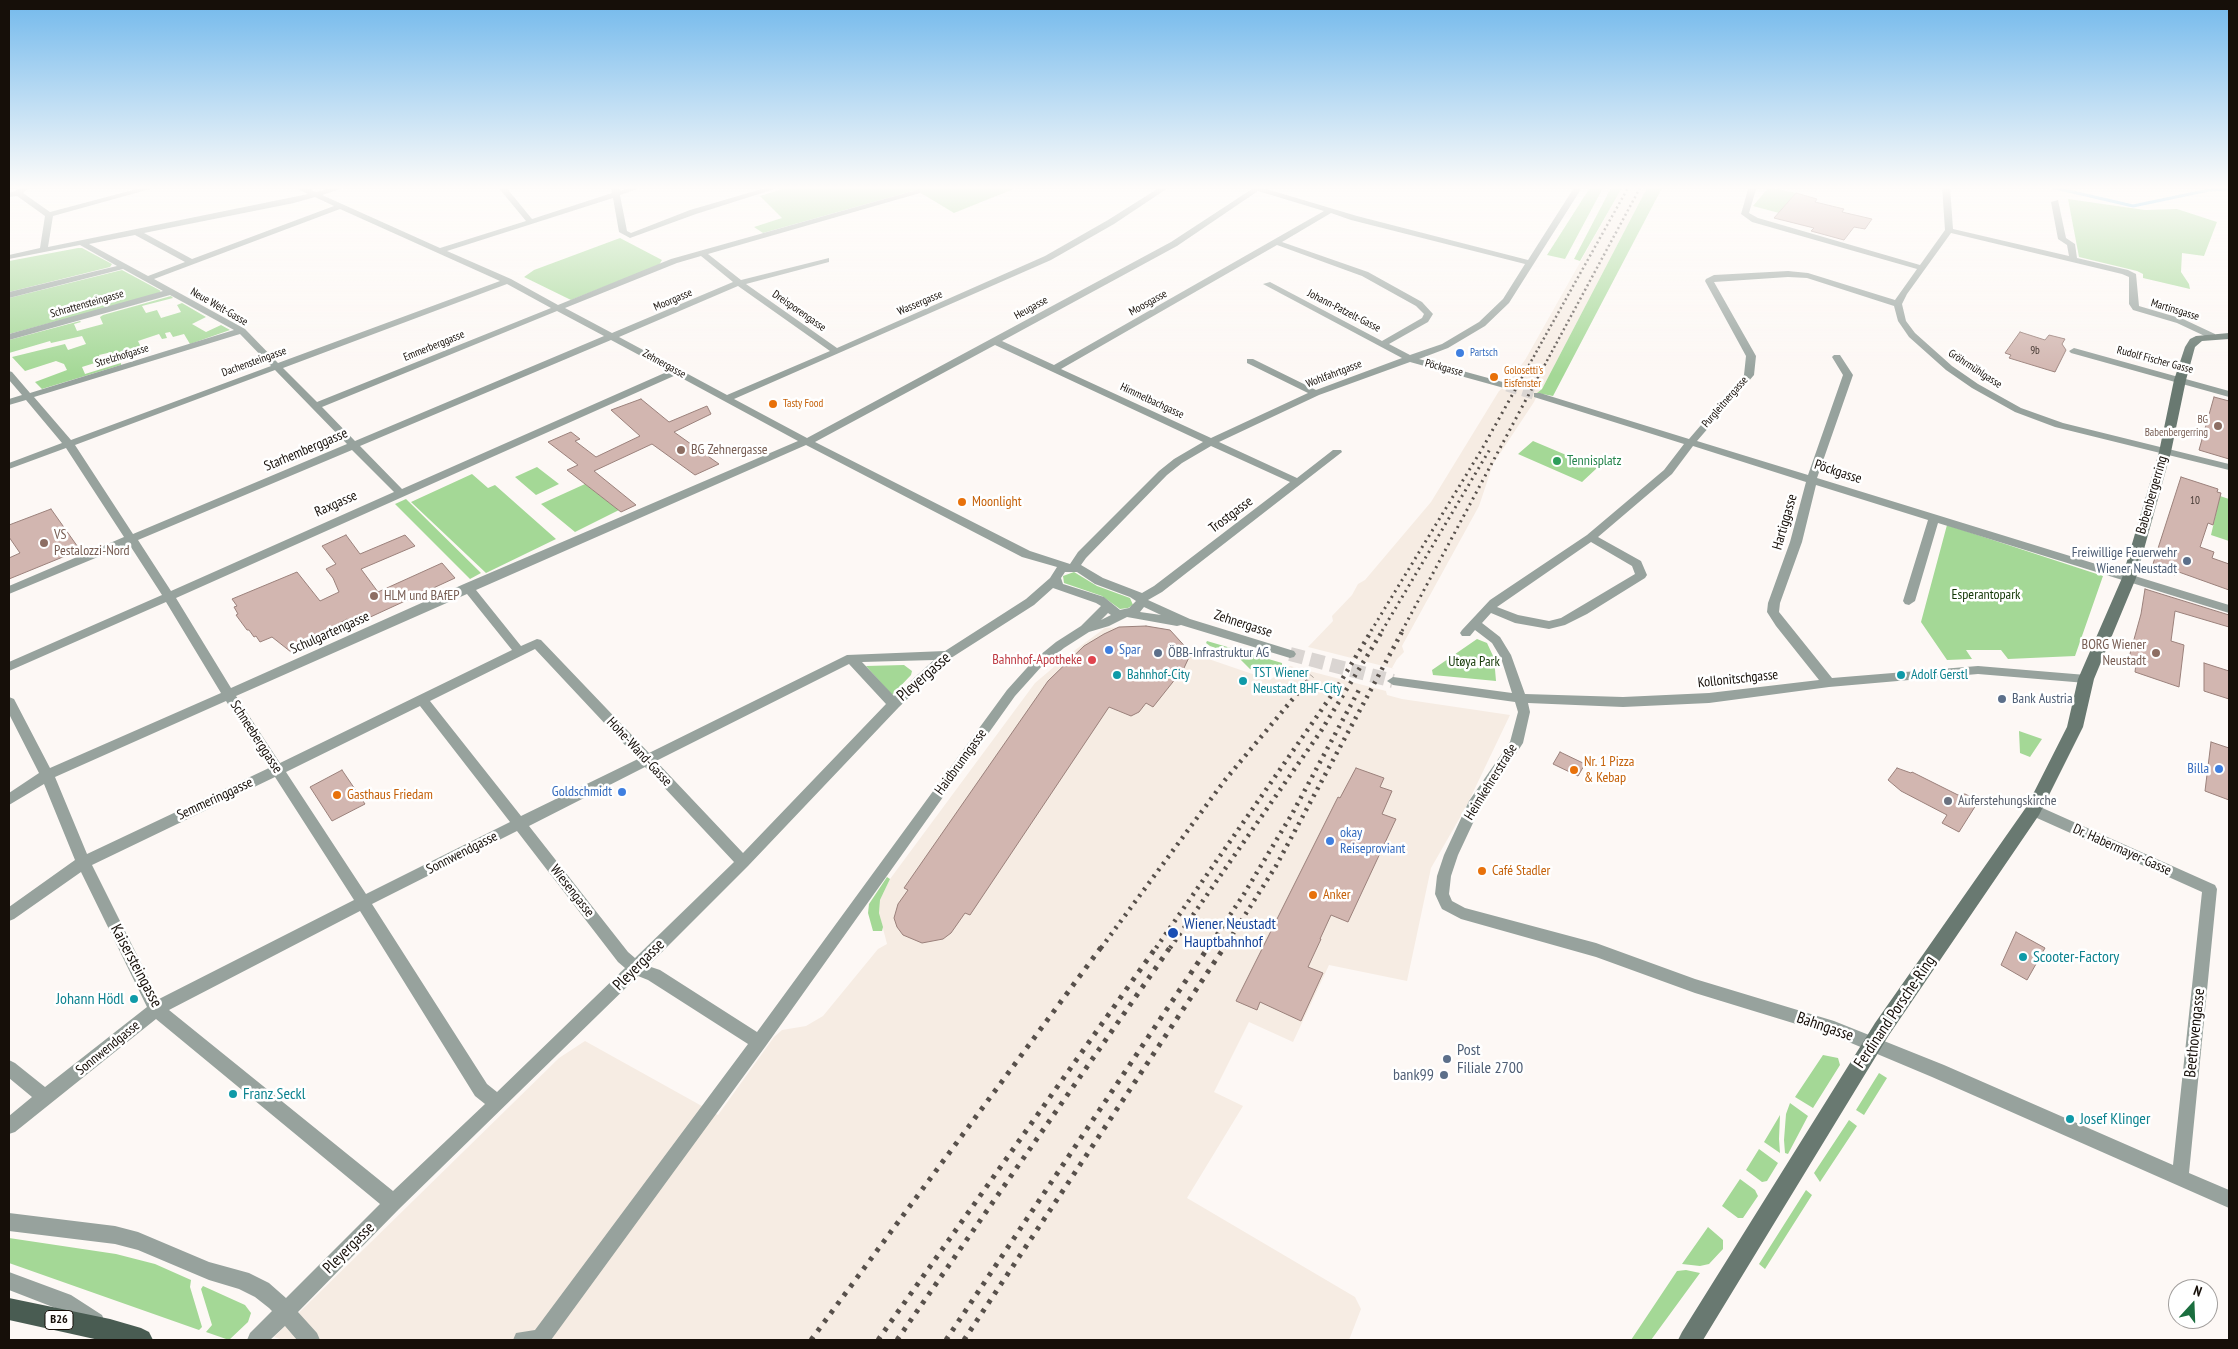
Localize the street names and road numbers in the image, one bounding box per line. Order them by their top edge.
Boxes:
street label: Neue Welt-Gasse [188,285,250,329]
street label: Moorgasse [652,286,694,314]
street label: Schrattensteingasse [49,287,125,321]
street label: Moosgasse [1127,287,1169,319]
street label: Johann-Patzelt-Gasse [1305,287,1383,335]
street label: Dreisporengasse [770,288,828,334]
street label: Wassergasse [896,288,944,318]
street label: Heugasse [1012,293,1050,323]
street label: Martinsgasse [2149,296,2201,324]
street label: Emmerberggasse [401,328,467,364]
street label: Strelzhofgasse [94,342,150,370]
street label: Rudolf Fischer Gasse [2115,343,2195,377]
street label: Dachensteingasse [220,344,288,380]
street label: Zehnergasse [640,347,688,381]
street label: Gröhrmühlgasse [1946,347,2004,391]
street label: Wohlfahrtgasse [1304,357,1364,391]
street label: Pöckgasse [1424,357,1464,379]
street label: Purgleitnergasse [1699,374,1751,430]
street label: Himmelbachgasse [1118,380,1186,422]
street label: Starhemberggasse [262,425,350,475]
street label: Babenbergerring [2133,454,2171,536]
street label: Pöckgasse [1812,456,1864,488]
street label: Raxgasse [312,487,360,521]
street label: Hartiggasse [1769,492,1801,552]
street label: Trostgasse [1206,493,1256,537]
street label: Zehnergasse [1212,607,1274,641]
street label: Schulgartengasse [288,608,372,658]
street label: Pleyergasse [893,648,955,706]
street label: Kollonitschgasse [1697,666,1779,692]
street label: Schneeberggasse [226,697,286,777]
street label: Hohe-Wand-Gasse [603,714,675,790]
street label: Haidbrunngasse [931,726,991,798]
street label: Heimkehrerstraße [1461,741,1521,823]
street label: Semmeringgasse [174,774,256,824]
street label: Dr. Habermayer-Gasse [2070,821,2174,879]
street label: Sonnwendgasse [424,828,500,878]
street label: Wiesengasse [546,861,598,921]
street label: Kaisersteingasse [106,921,166,1011]
street label: Pleyergasse [609,935,669,995]
street label: Ferdinand Porsche-Ring [1850,952,1940,1072]
street label: Beethovengasse [2181,988,2209,1078]
street label: Bahngasse [1794,1008,1856,1046]
street label: Sonnwendgasse [73,1017,143,1079]
street label: Pleyergasse [319,1218,379,1278]
road number: B26 [45,1310,73,1330]

